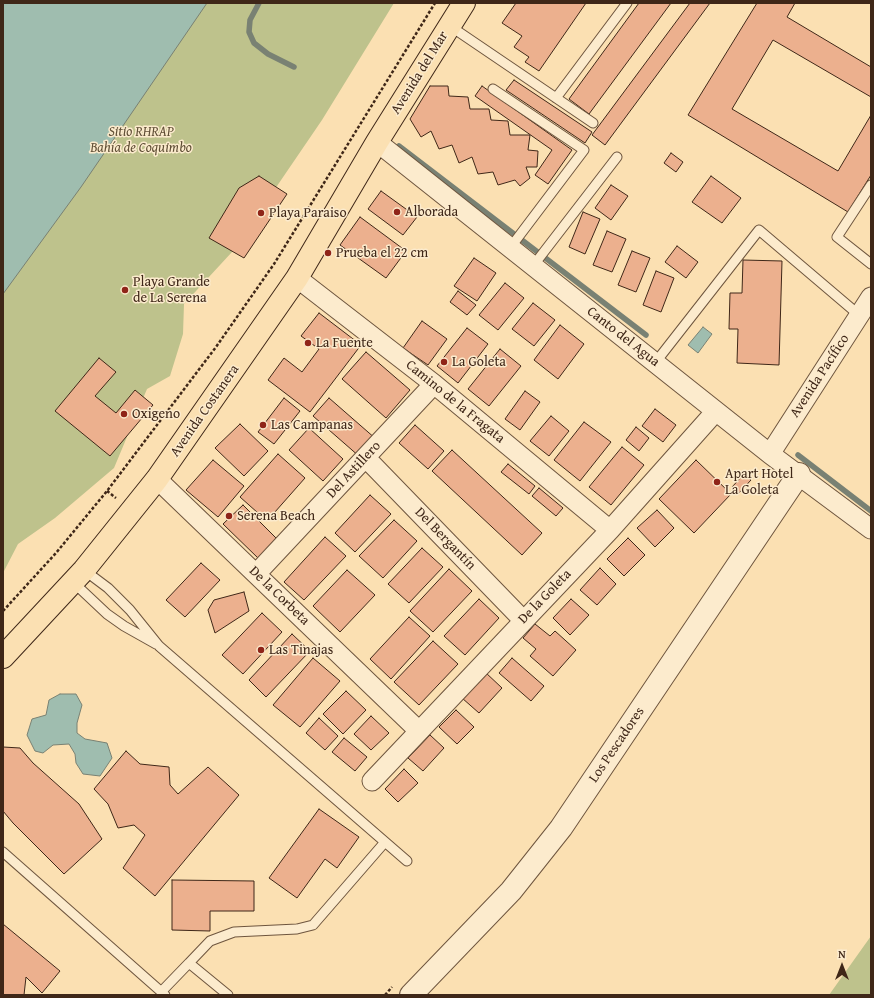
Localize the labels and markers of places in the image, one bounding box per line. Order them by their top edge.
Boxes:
place label: Alborada [405,204,458,220]
place label: Playa Paraiso [269,205,347,221]
marker: Alborada [392,207,402,217]
marker: Playa Paraiso [256,208,266,218]
place label: Prueba el 22 cm [336,245,428,261]
marker: Prueba el 22 cm [323,248,333,258]
place label: Playa Grande de La Serena [133,274,210,306]
marker: Playa Grande de La Serena [120,285,130,295]
place label: La Fuente [316,335,373,351]
marker: La Fuente [303,338,313,348]
place label: La Goleta [452,354,506,370]
marker: La Goleta [439,357,449,367]
place label: Oxigeno [132,406,180,422]
marker: Oxigeno [119,409,129,419]
place label: Las Campanas [271,417,353,433]
marker: Las Campanas [258,420,268,430]
place label: Apart Hotel La Goleta [725,466,793,498]
marker: Apart Hotel La Goleta [712,477,722,487]
place label: Serena Beach [237,508,315,524]
marker: Serena Beach [224,511,234,521]
place label: Las Tinajas [269,642,333,658]
marker: Las Tinajas [256,645,266,655]

